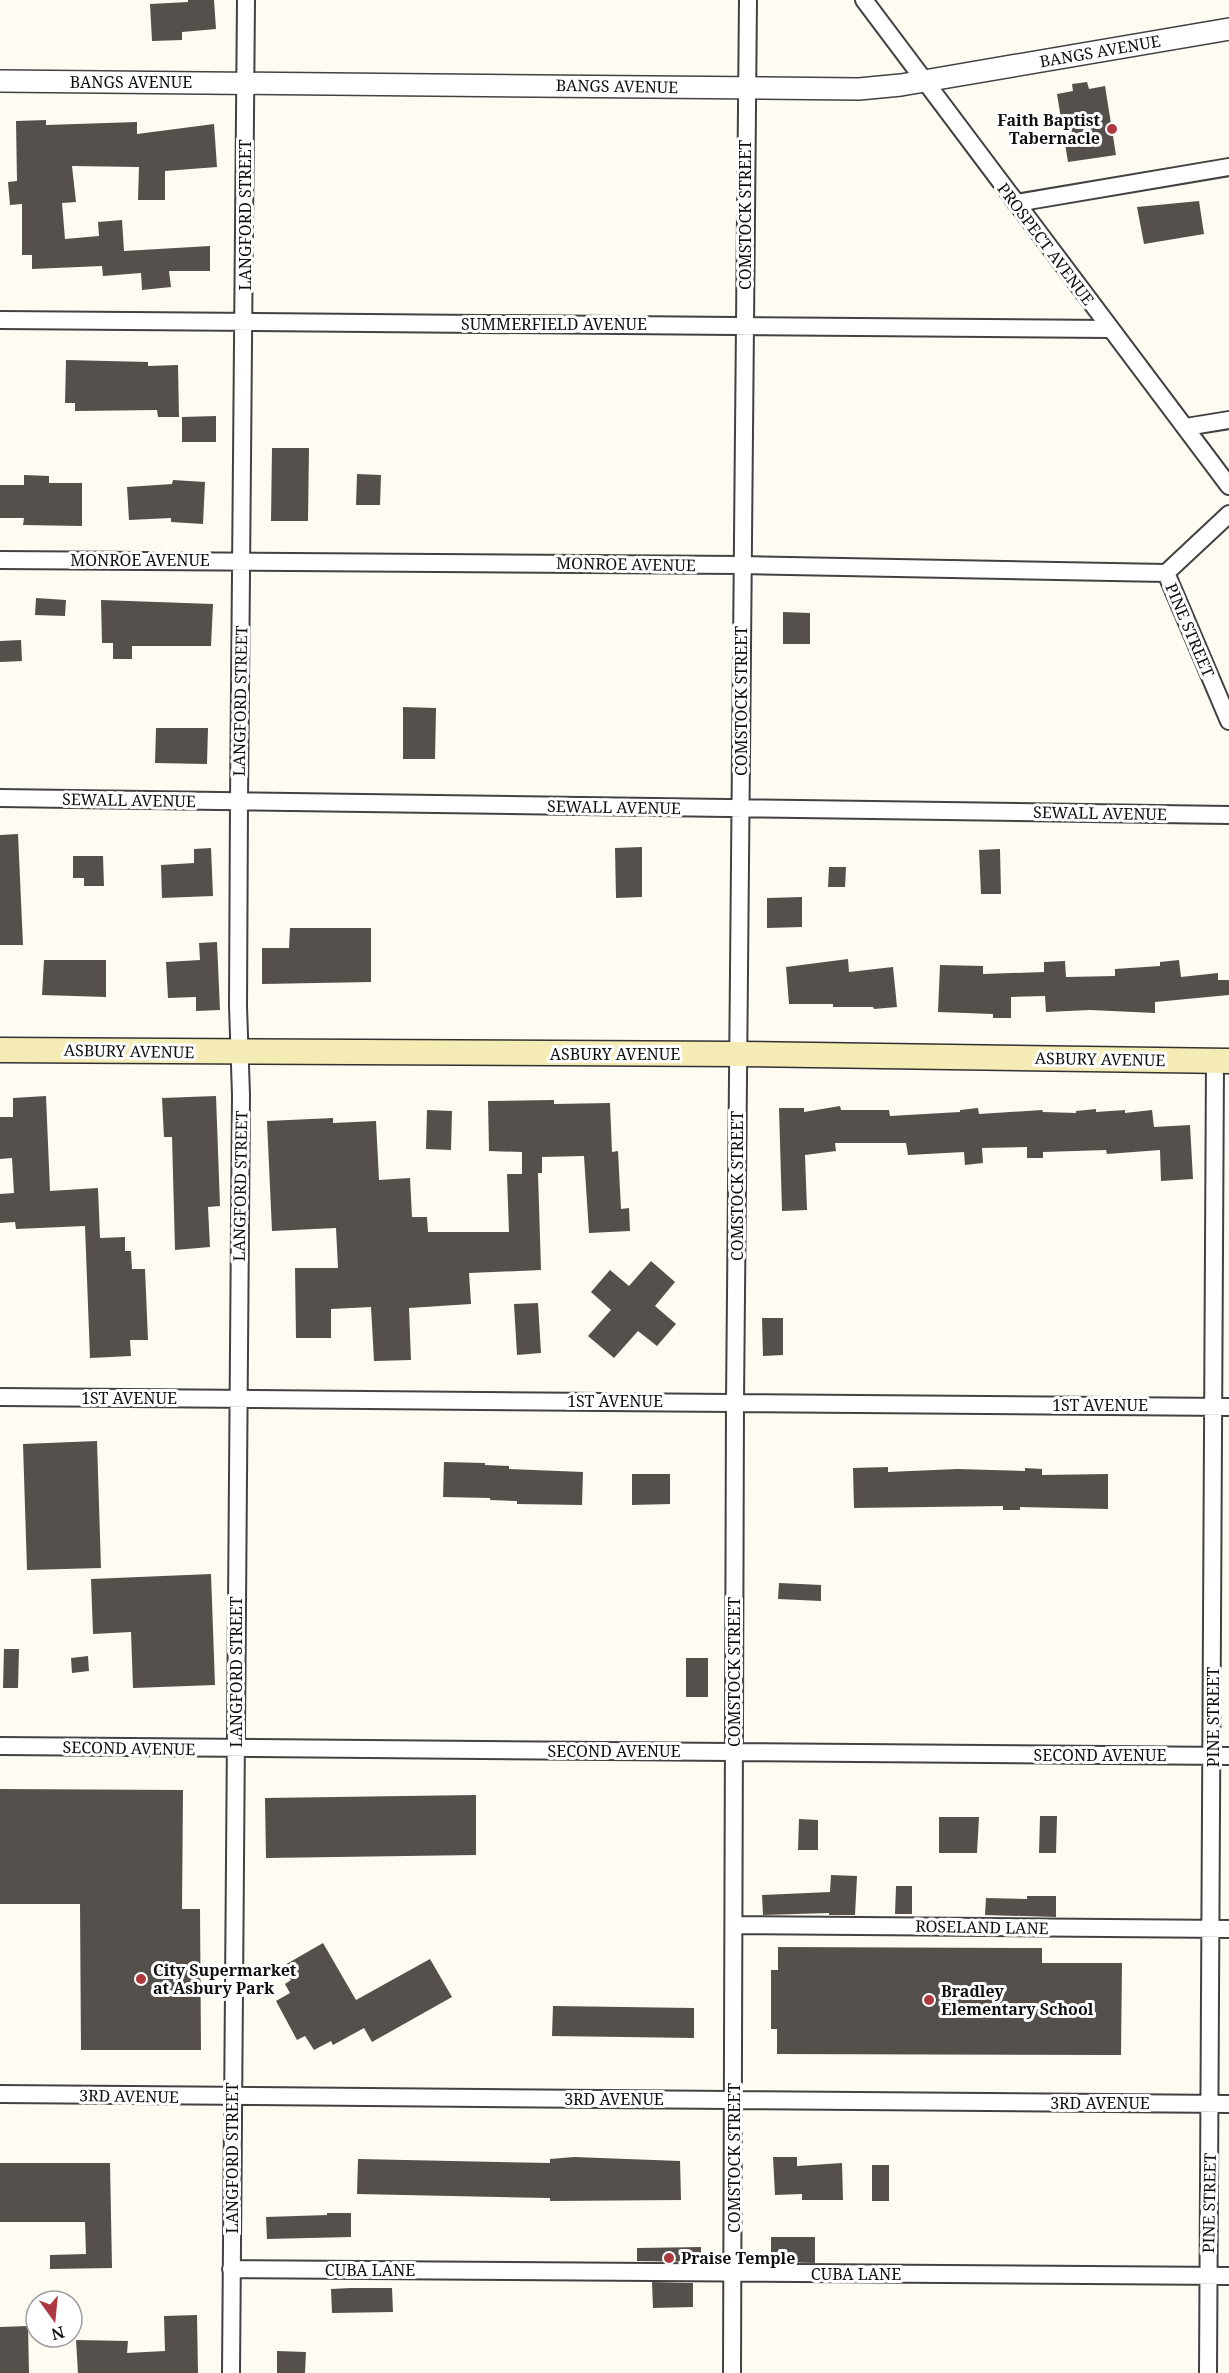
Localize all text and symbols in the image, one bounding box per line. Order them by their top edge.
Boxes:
street label: BANGS AVENUE [1038,30,1162,72]
street label: BANGS AVENUE [70,71,192,93]
street label: BANGS AVENUE [556,74,678,98]
place label: Faith Baptist Tabernacle [997,109,1101,149]
marker: Faith Baptist Tabernacle [1105,122,1119,136]
street label: LANGFORD STREET [234,139,256,290]
street label: COMSTOCK STREET [734,140,756,290]
street label: PROSPECT AVENUE [993,178,1099,310]
street label: SUMMERFIELD AVENUE [461,313,647,335]
street label: MONROE AVENUE [70,549,210,571]
street label: MONROE AVENUE [556,552,696,576]
street label: PINE STREET [1160,580,1220,681]
street label: LANGFORD STREET [228,625,252,777]
street label: COMSTOCK STREET [730,626,752,776]
street label: SEWALL AVENUE [62,788,196,812]
street label: SEWALL AVENUE [547,795,681,819]
street label: SEWALL AVENUE [1033,801,1167,825]
street label: ASBURY AVENUE [64,1039,194,1063]
street label: ASBURY AVENUE [550,1043,680,1065]
street label: ASBURY AVENUE [1035,1047,1165,1071]
street label: LANGFORD STREET [228,1110,252,1262]
street label: COMSTOCK STREET [726,1111,748,1261]
street label: 1ST AVENUE [81,1387,177,1409]
street label: 1ST AVENUE [567,1390,663,1412]
street label: 1ST AVENUE [1052,1394,1148,1416]
street label: LANGFORD STREET [225,1596,247,1747]
street label: COMSTOCK STREET [723,1597,745,1747]
street label: PINE STREET [1202,1667,1224,1767]
street label: SECOND AVENUE [62,1736,196,1760]
street label: SECOND AVENUE [548,1740,680,1762]
street label: SECOND AVENUE [1034,1744,1166,1766]
street label: ROSELAND LANE [915,1915,1049,1939]
place label: City Supermarket at Asbury Park [153,1959,297,1999]
marker: City Supermarket at Asbury Park [134,1972,148,1986]
place label: Bradley Elementary School [941,1980,1094,2020]
marker: Bradley Elementary School [922,1993,936,2007]
street label: LANGFORD STREET [221,2082,243,2233]
street label: COMSTOCK STREET [723,2083,745,2233]
street label: 3RD AVENUE [79,2084,179,2108]
street label: 3RD AVENUE [564,2088,664,2110]
street label: 3RD AVENUE [1050,2092,1150,2114]
street label: PINE STREET [1197,2152,1221,2253]
place label: Praise Temple [681,2247,795,2269]
marker: Praise Temple [662,2251,676,2265]
street label: CUBA LANE [325,2259,415,2281]
street label: CUBA LANE [811,2263,901,2285]
north arrow [24,2289,84,2349]
text: N [49,2321,67,2346]

